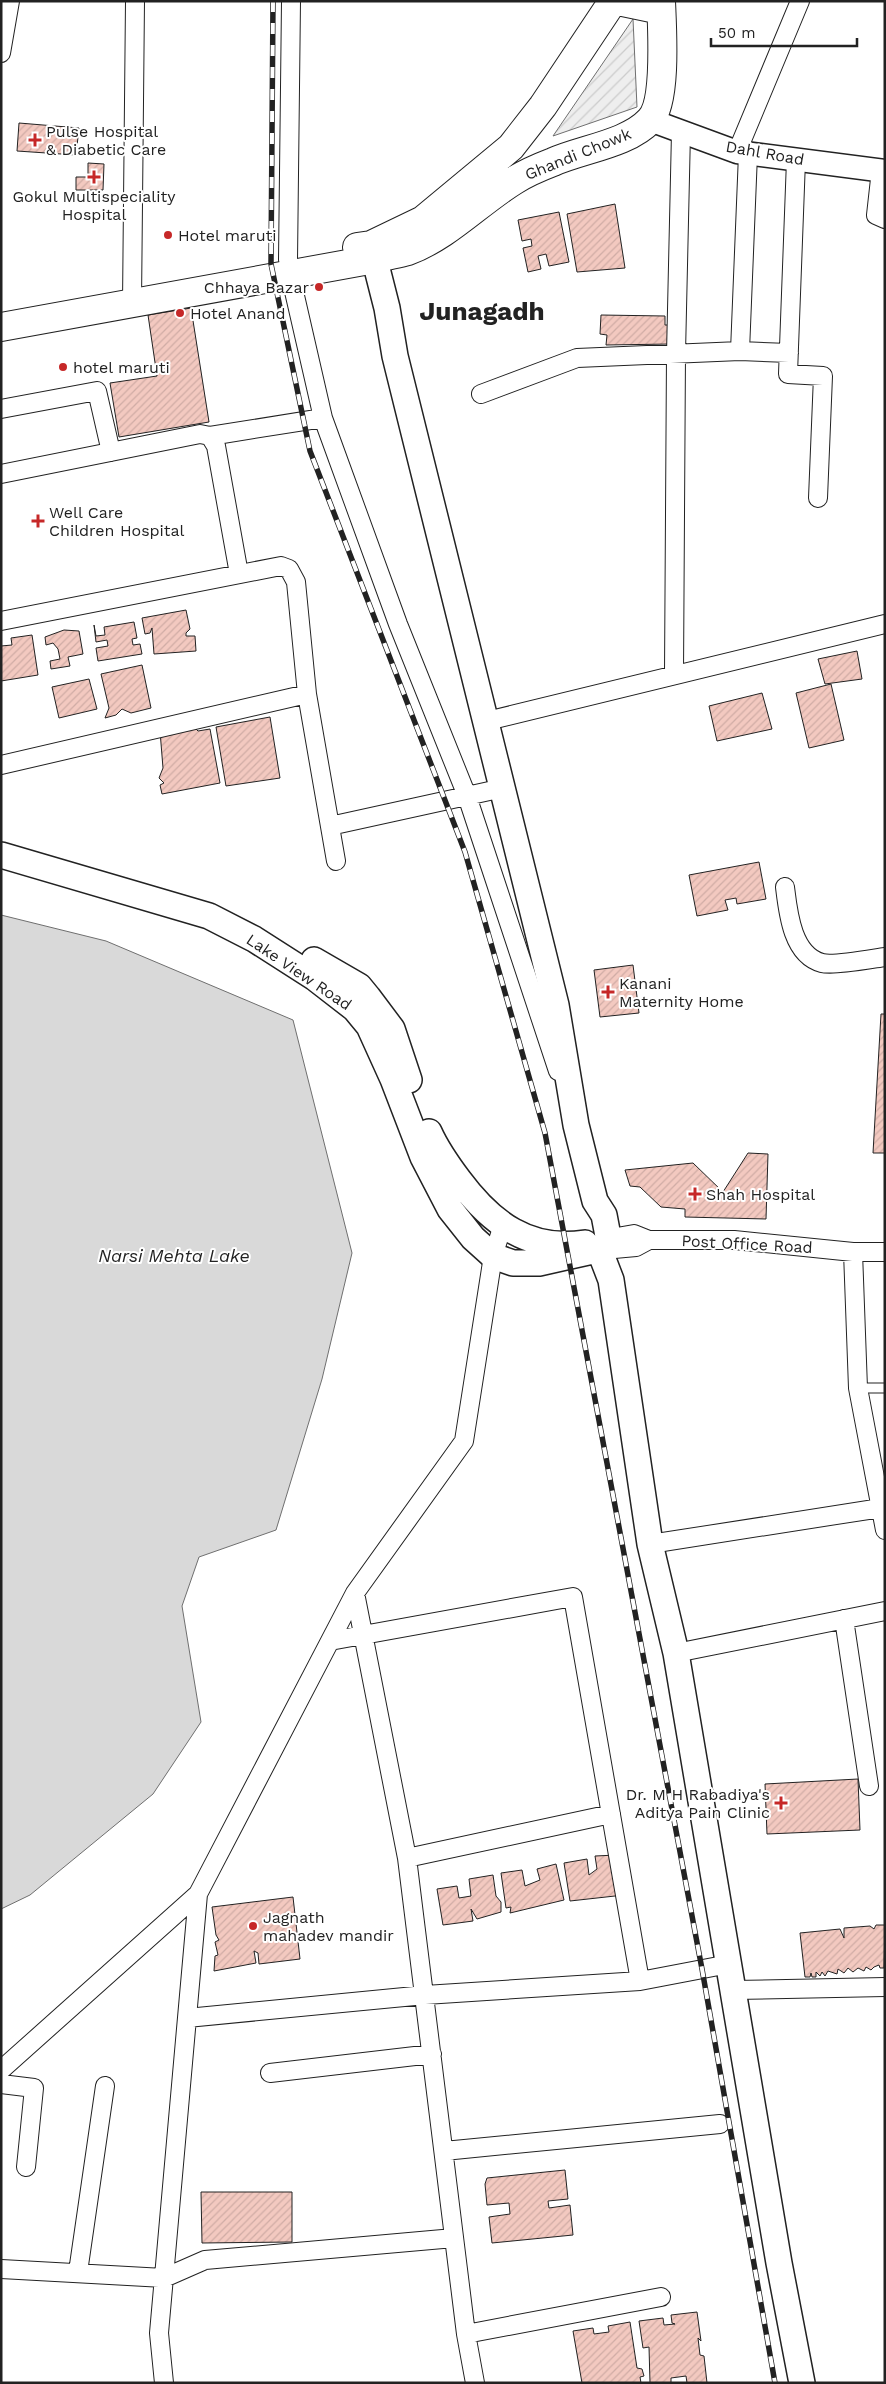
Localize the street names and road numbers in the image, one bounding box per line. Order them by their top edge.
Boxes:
street label: Ghandi Chowk [522,124,634,184]
street label: Dahl Road [724,137,806,169]
street label: Lake View Road [243,930,355,1014]
street label: Post Office Road [681,1231,813,1257]

